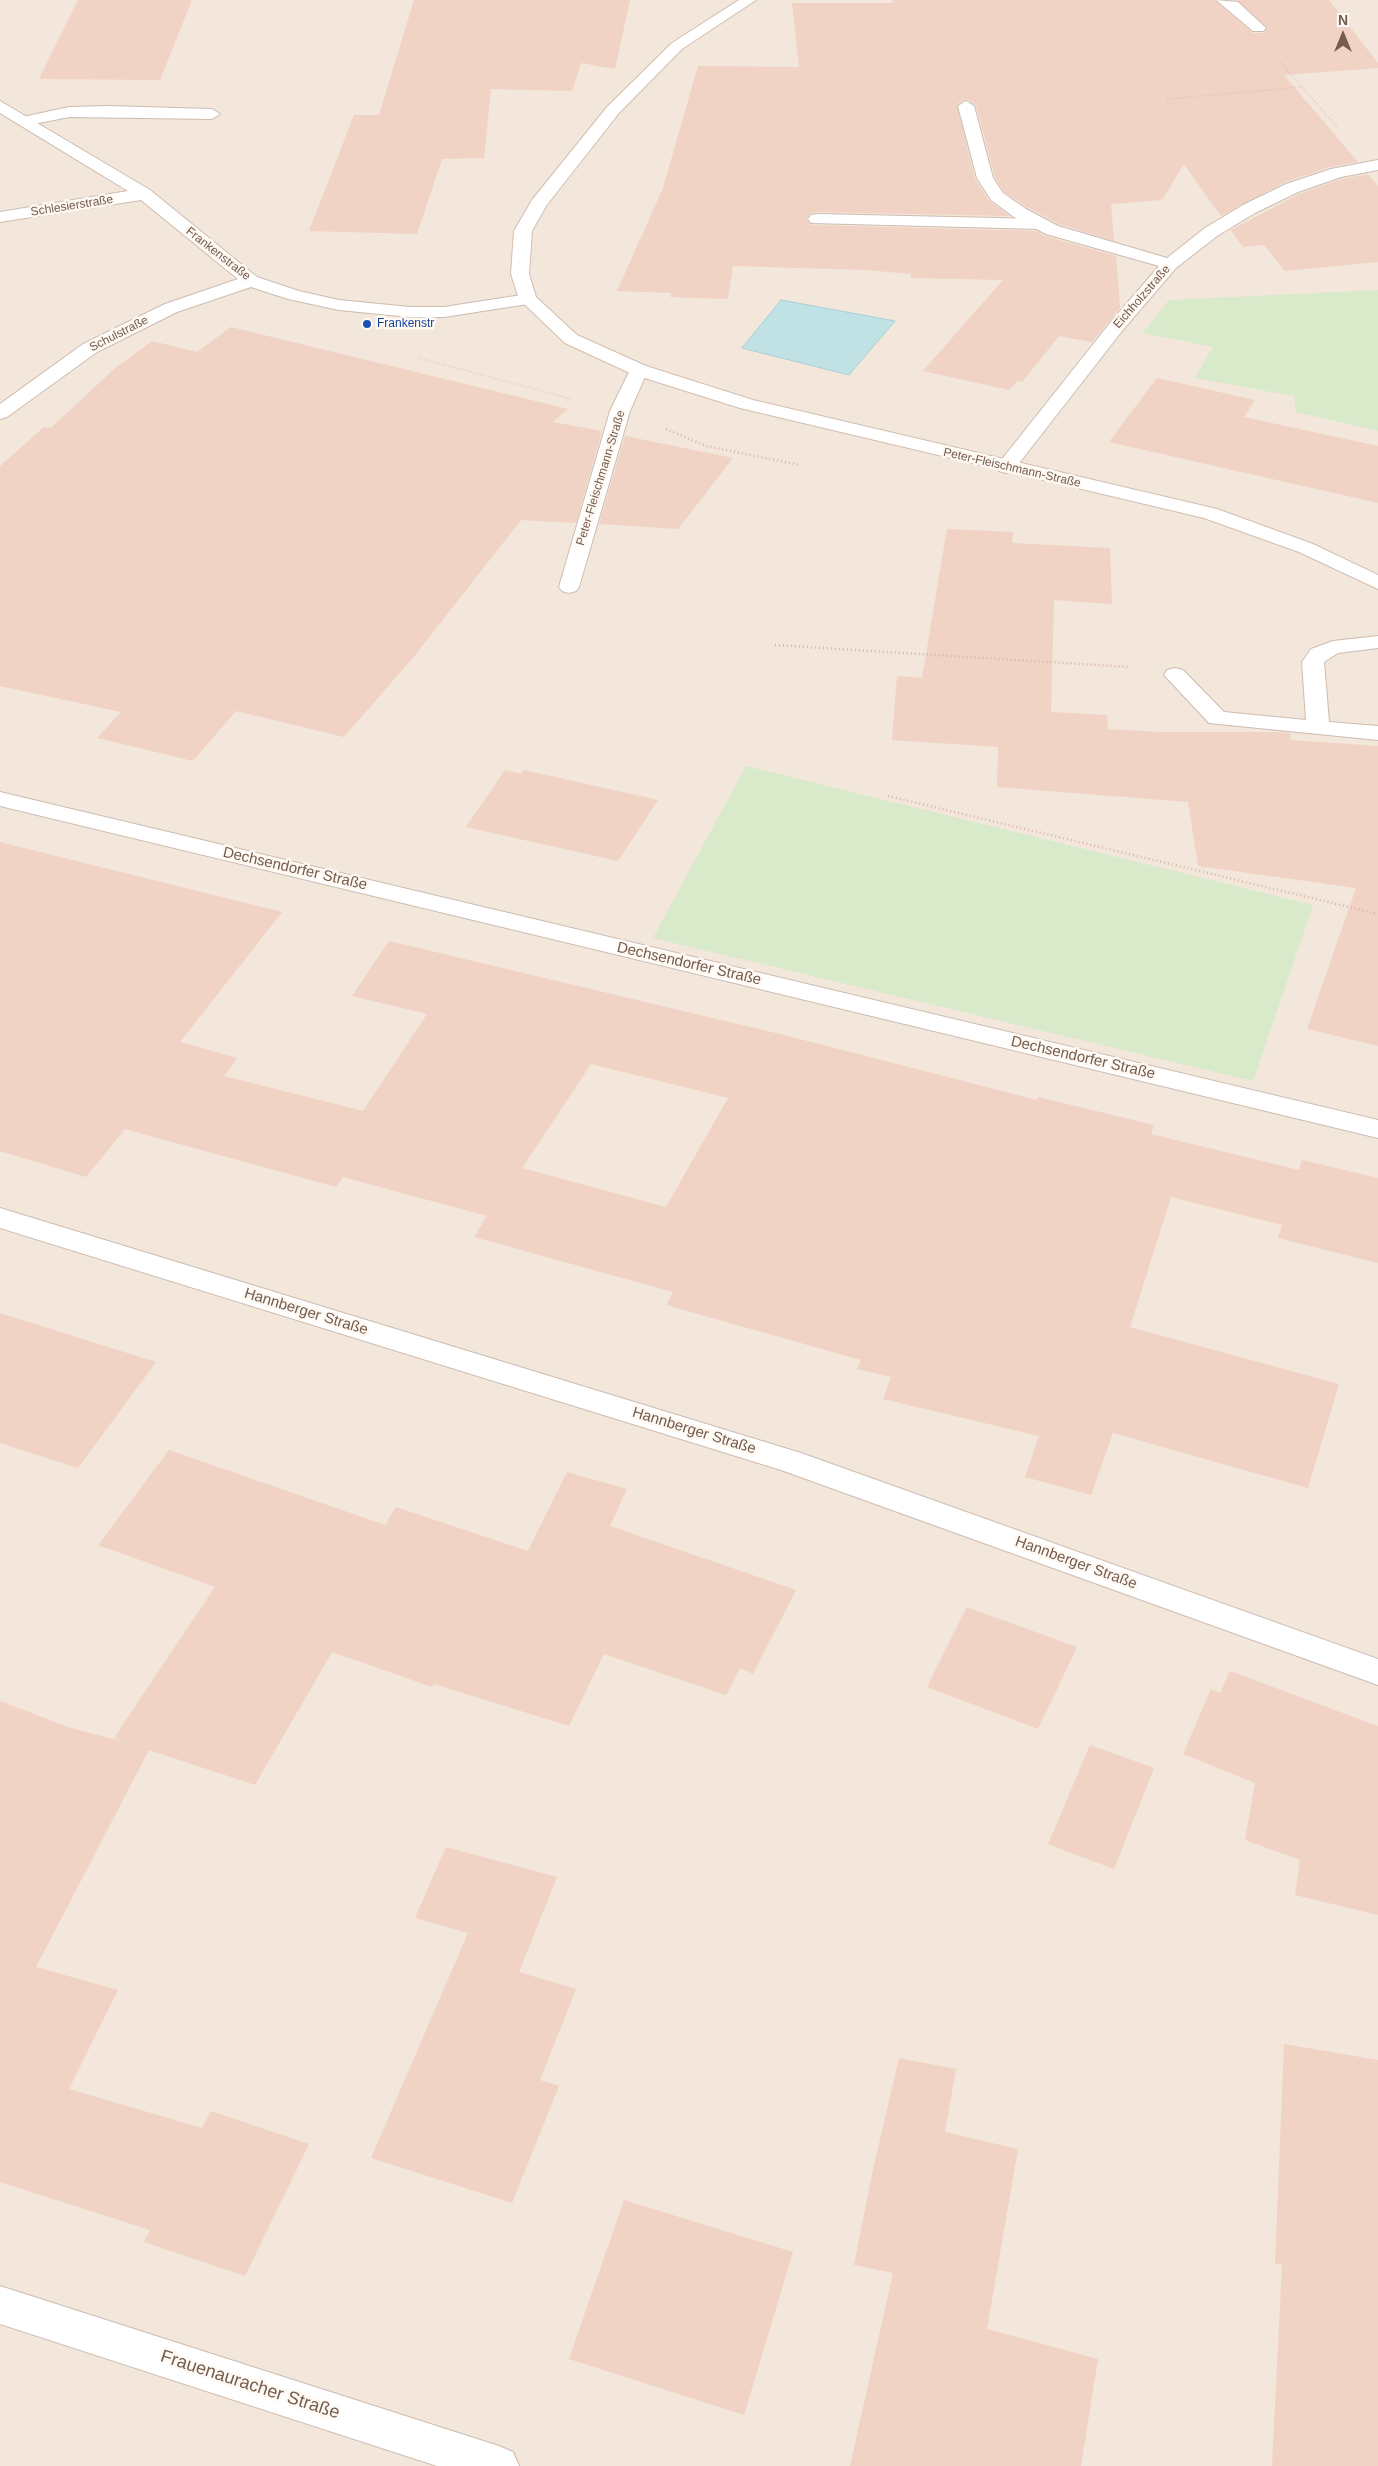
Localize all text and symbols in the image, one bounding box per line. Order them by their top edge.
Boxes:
north arrow [1318,10,1368,60]
text: N [1338,12,1348,28]
street label: Schlesierstraße [30,192,114,220]
street label: Frankenstraße [183,224,253,284]
street label: Eichholzstraße [1111,262,1173,332]
street label: Schulstraße [87,313,151,355]
place label: Frankenstr [377,317,434,331]
marker: Frankenstr [361,318,373,330]
street label: Peter-Fleischmann-Straße [574,409,628,547]
street label: Peter-Fleischmann-Straße [942,445,1082,491]
street label: Dechsendorfer Straße [221,844,369,894]
street label: Dechsendorfer Straße [615,939,763,989]
street label: Dechsendorfer Straße [1009,1033,1157,1083]
street label: Hannberger Straße [242,1285,370,1339]
street label: Hannberger Straße [630,1404,758,1458]
street label: Hannberger Straße [1013,1533,1139,1593]
street label: Frauenauracher Straße [158,2346,342,2424]

